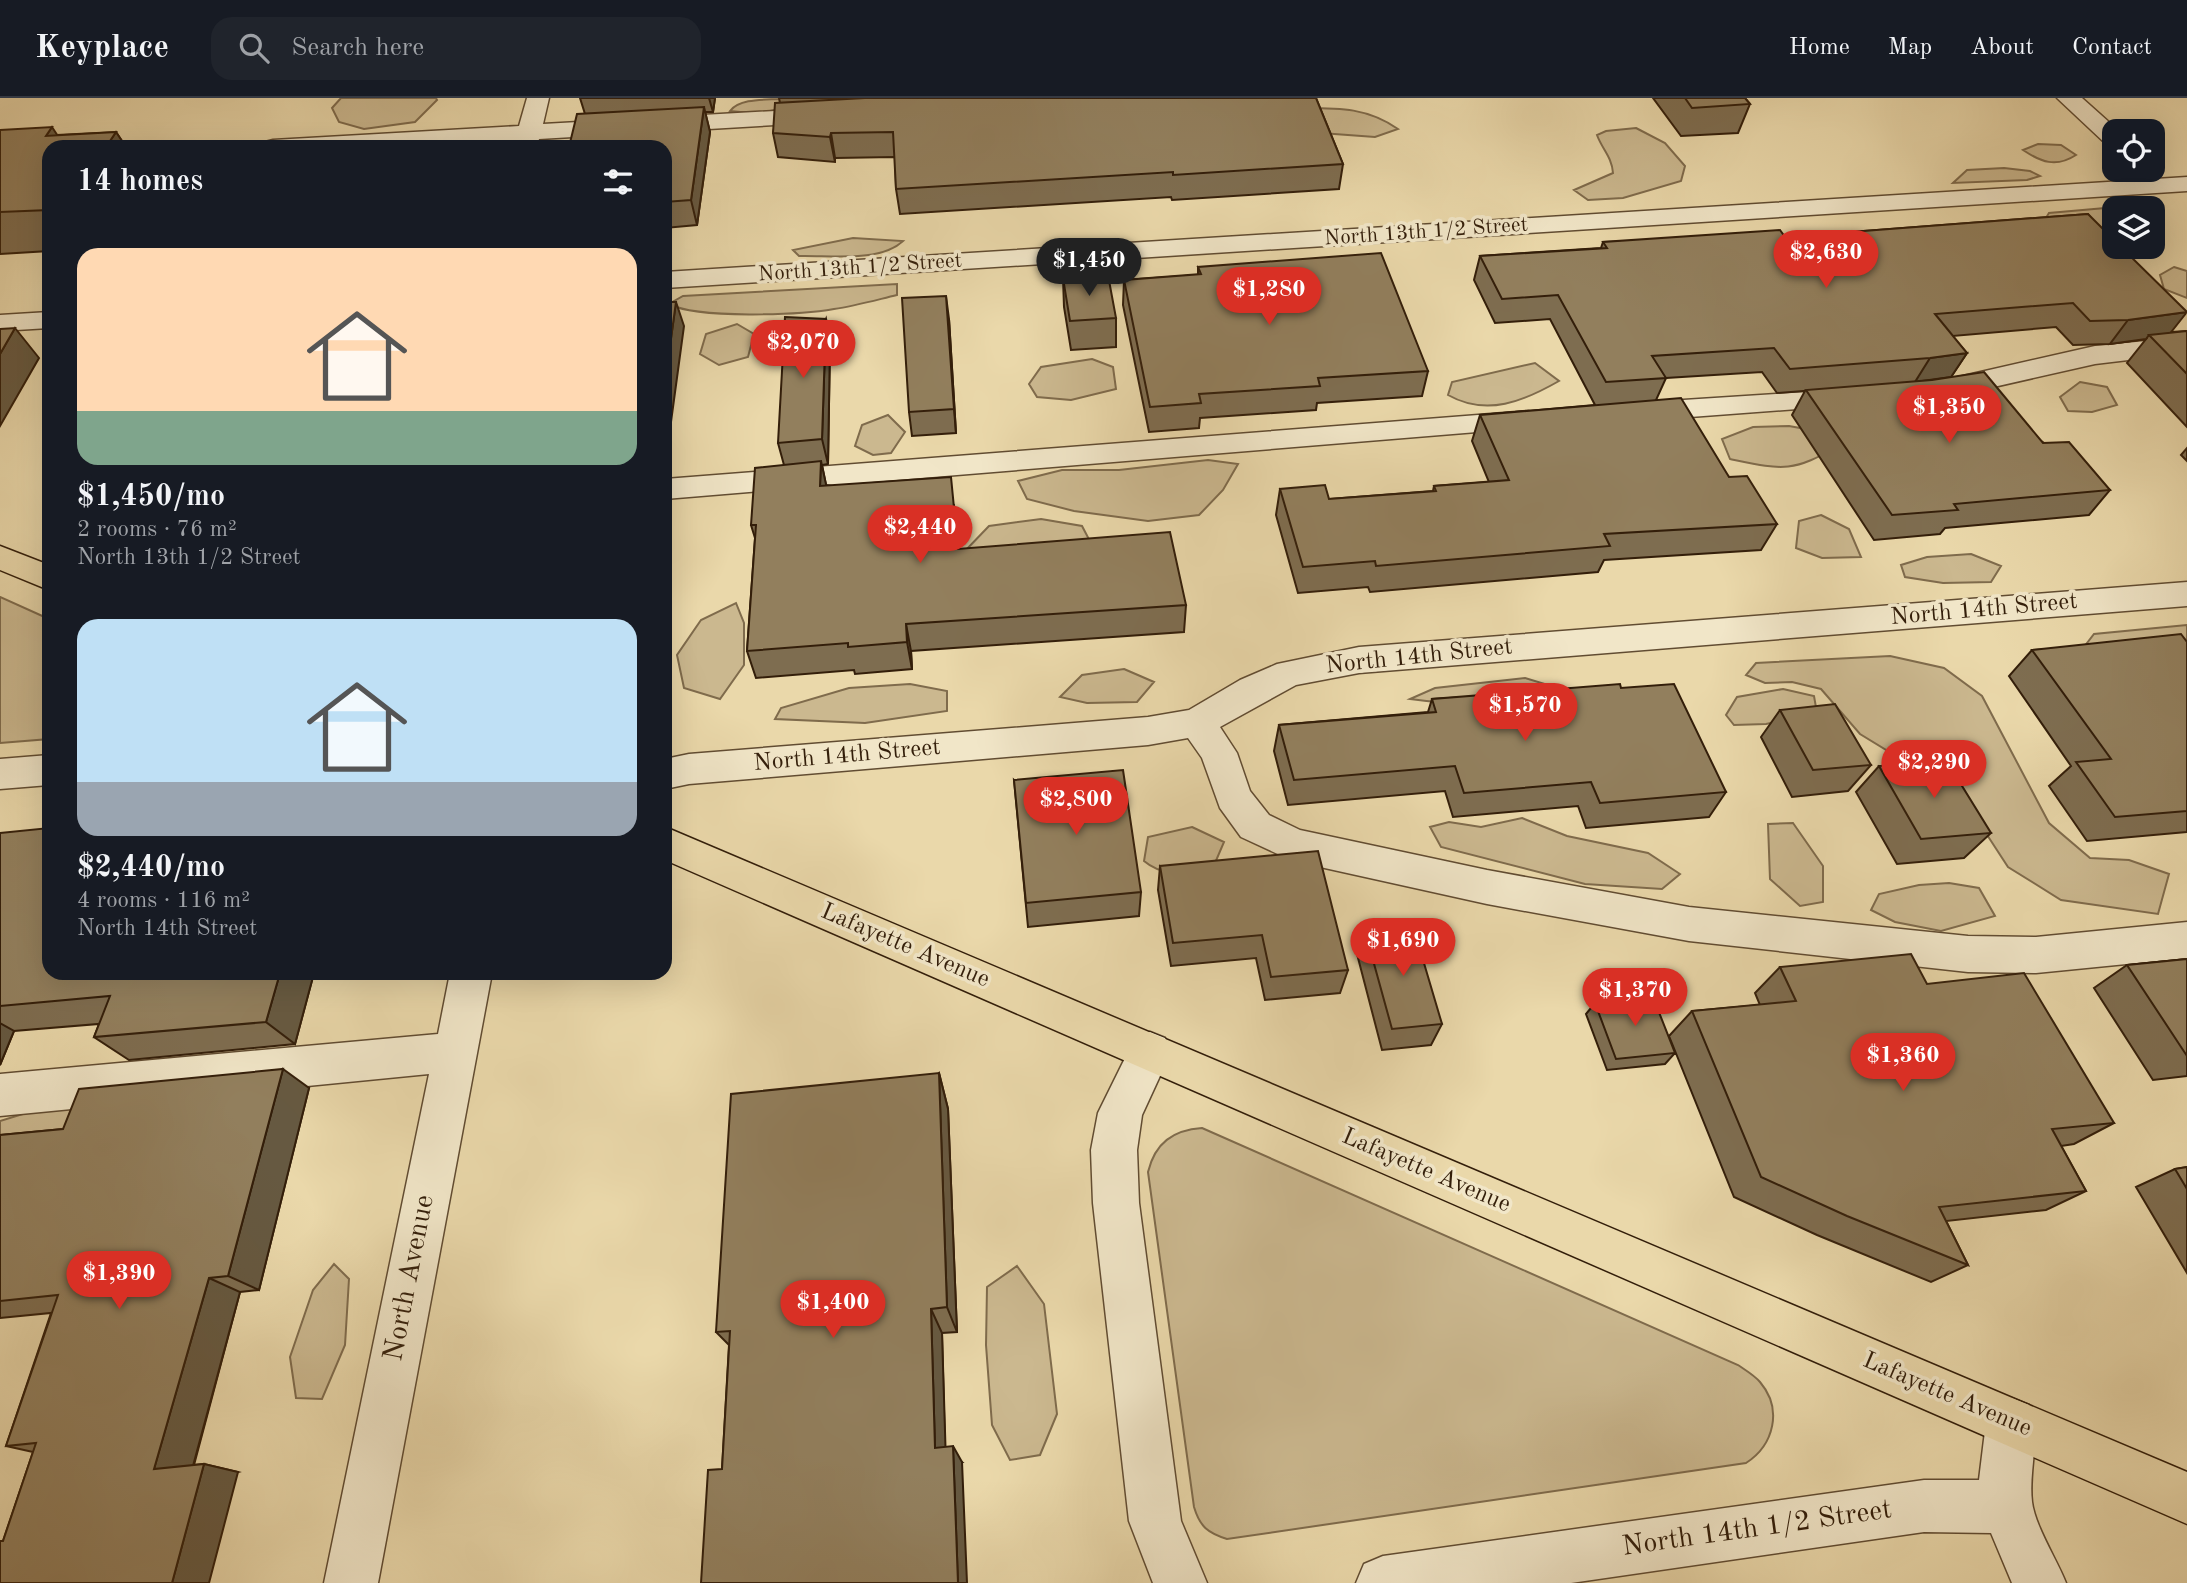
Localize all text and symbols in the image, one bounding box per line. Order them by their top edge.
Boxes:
search box [211,17,701,80]
icon: search [235,29,273,67]
text: Keyplace [35,32,169,65]
text: Search here [291,35,424,61]
text: Home [1789,36,1850,60]
text: Map [1888,36,1932,60]
text: About [1970,36,2034,60]
text: Contact [2072,36,2152,60]
map controls [2102,119,2165,259]
button: locate [2102,119,2165,182]
icon: filters [599,163,637,201]
text: 14 homes [77,167,203,197]
button: layers [2102,196,2165,259]
street label: North 13th 1/2 Street [1323,214,1529,250]
pin: $2,630 [1769,230,1883,290]
pin: $1,450 [1032,238,1146,298]
text: $2,630 [1789,241,1863,264]
text: $1,450 [1052,249,1126,272]
street label: North 13th 1/2 Street [757,250,963,286]
pin: $1,280 [1212,268,1326,327]
text: $1,280 [1232,278,1306,301]
icon: home [294,293,420,419]
pin: $2,070 [746,320,860,380]
text: $2,070 [766,331,840,354]
pin: $1,350 [1892,386,2006,445]
text: $1,350 [1912,396,1986,419]
text: $1,450/mo [77,482,225,512]
pin: $2,440 [863,505,977,565]
text: $2,440 [883,516,957,539]
text: 2 rooms · 76 m² [77,518,237,541]
text: North 13th 1/2 Street [77,546,301,569]
street label: North 14th Street [1889,590,2079,630]
street label: North 14th Street [1324,635,1514,679]
icon: home [294,664,420,790]
pin: $1,570 [1468,684,1582,743]
text: $1,570 [1488,694,1562,717]
street label: North 14th Street [752,736,942,776]
pin: $2,290 [1877,740,1991,800]
text: $2,290 [1897,751,1971,774]
pin: $2,800 [1019,778,1133,837]
text: $2,800 [1039,788,1113,811]
text: $2,440/mo [77,853,225,883]
text: 4 rooms · 116 m² [77,889,250,912]
street label: Lafayette Avenue [817,900,993,992]
text: North 14th Street [77,917,257,940]
pin: $1,690 [1346,918,1460,978]
text: $1,690 [1366,929,1440,952]
pin: $1,370 [1578,968,1692,1028]
text: $1,370 [1598,979,1672,1002]
pin: $1,360 [1846,1034,1960,1093]
text: $1,360 [1866,1044,1940,1067]
street label: Lafayette Avenue [1338,1125,1514,1217]
street label: North Avenue [380,1193,440,1363]
pin: $1,390 [62,1252,176,1311]
text: $1,390 [82,1262,156,1285]
pin: $1,400 [776,1280,890,1340]
text: $1,400 [796,1291,870,1314]
street label: Lafayette Avenue [1859,1349,2035,1441]
street label: North 14th 1/2 Street [1620,1496,1894,1562]

